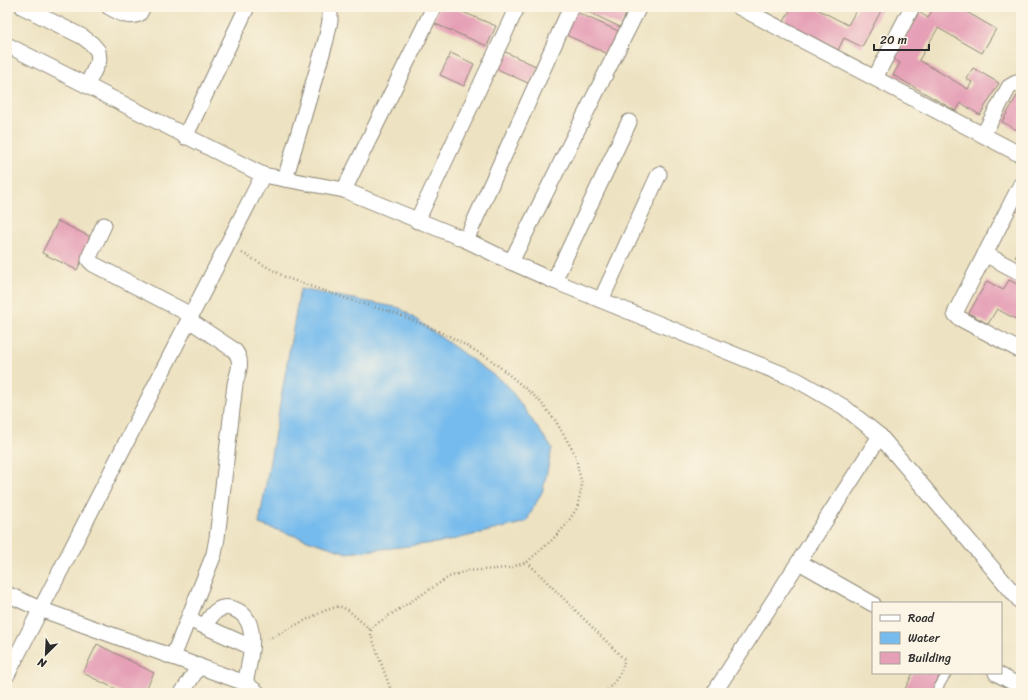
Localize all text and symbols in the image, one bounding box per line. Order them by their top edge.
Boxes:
scale bar [874,26,929,52]
text: 20 m [880,29,907,51]
legend [872,602,1002,674]
text: Road [908,607,935,629]
text: Water [908,627,941,649]
north arrow [26,634,66,674]
text: Building [908,647,951,669]
text: N [34,652,50,673]

